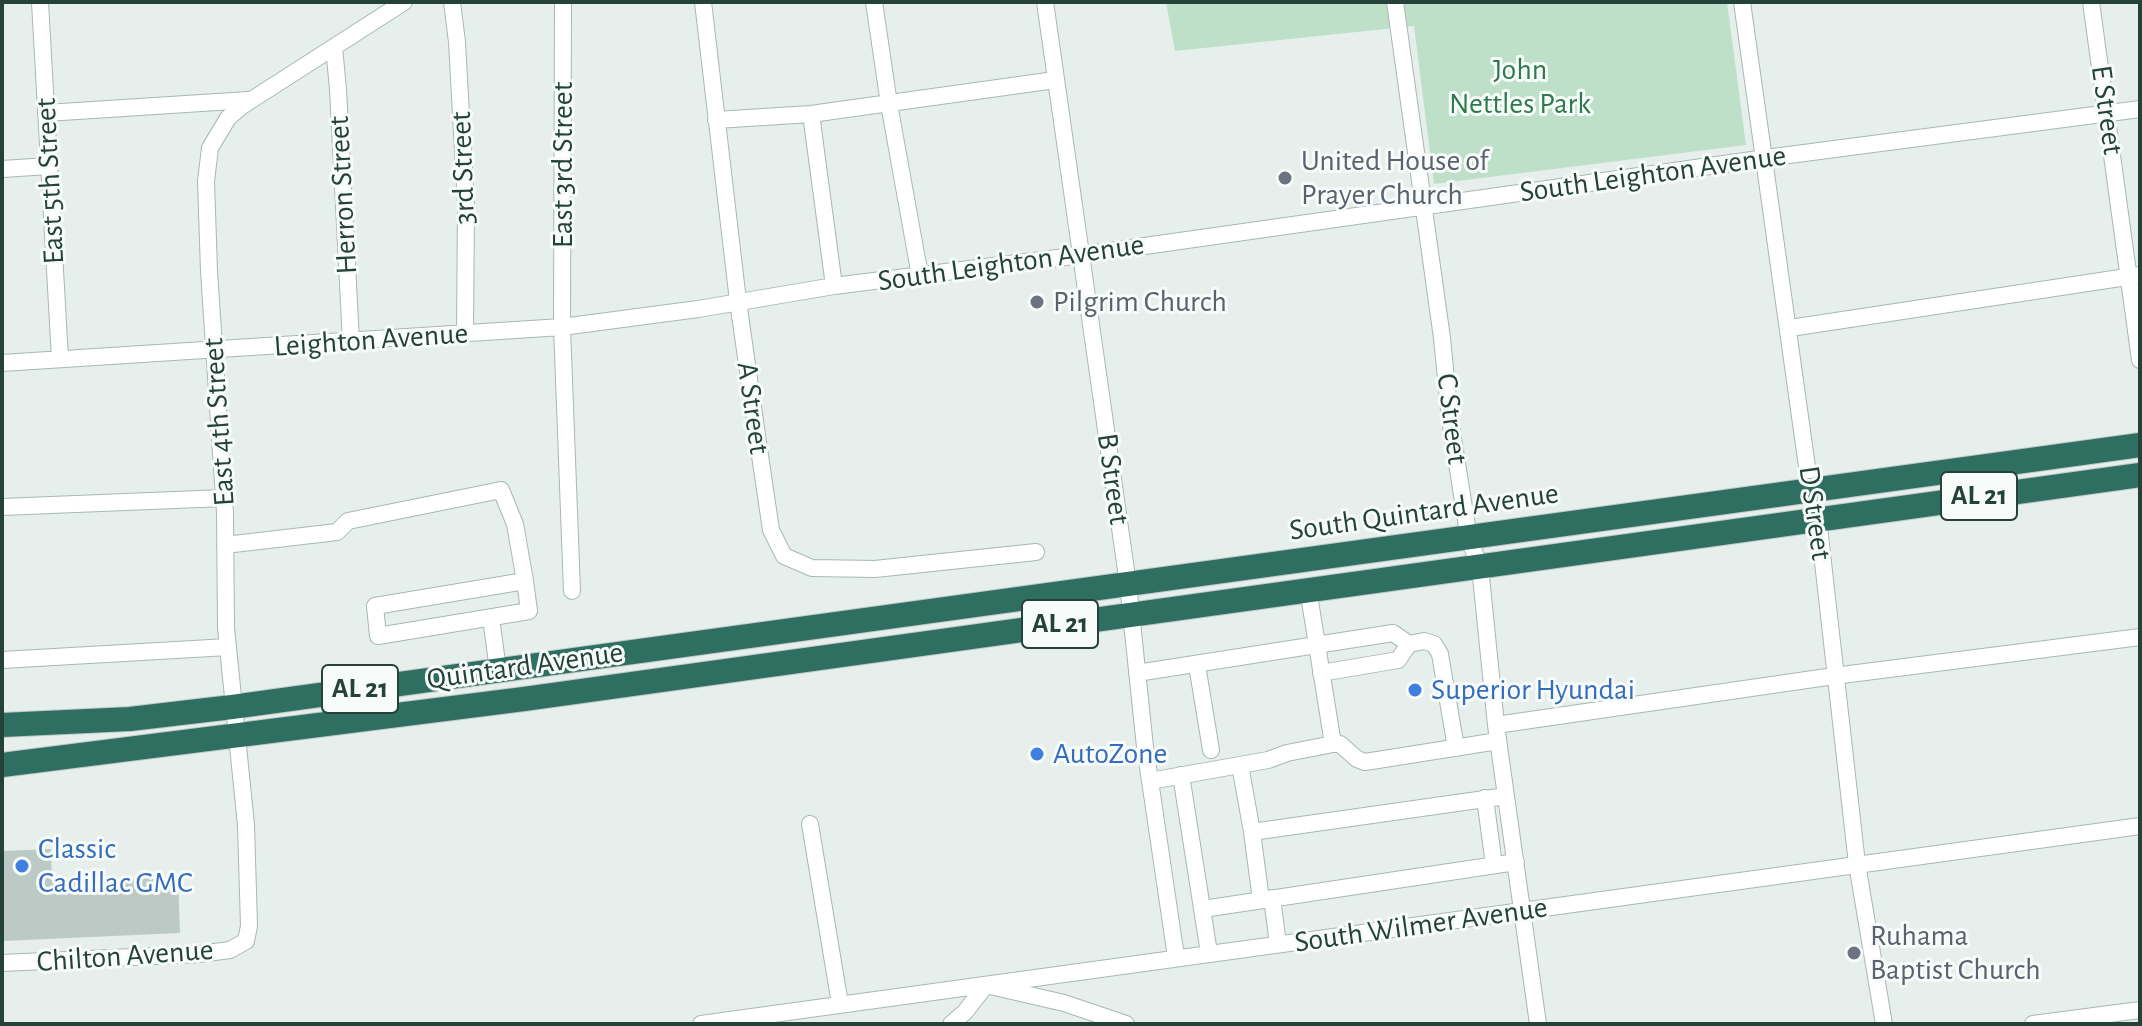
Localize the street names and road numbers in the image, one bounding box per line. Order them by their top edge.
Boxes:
street label: E Street [2083,63,2131,157]
street label: East 3rd Street [545,82,581,248]
street label: East 5th Street [28,97,72,265]
street label: 3rd Street [443,111,483,225]
street label: Herron Street [321,115,365,275]
street label: South Leighton Avenue [1518,137,1788,211]
street label: South Leighton Avenue [876,226,1146,300]
street label: Leighton Avenue [273,315,469,365]
street label: East 4th Street [195,337,243,507]
street label: A Street [729,359,777,457]
street label: C Street [1429,372,1475,466]
street label: B Street [1089,431,1137,527]
street label: D Street [1791,463,1839,563]
road number: AL 21 [1941,472,2017,520]
street label: South Quintard Avenue [1287,475,1561,549]
road number: AL 21 [1022,600,1098,648]
street label: Quintard Avenue [424,634,626,698]
road number: AL 21 [322,665,398,713]
street label: South Wilmer Avenue [1292,889,1550,961]
street label: Chilton Avenue [35,932,215,980]

